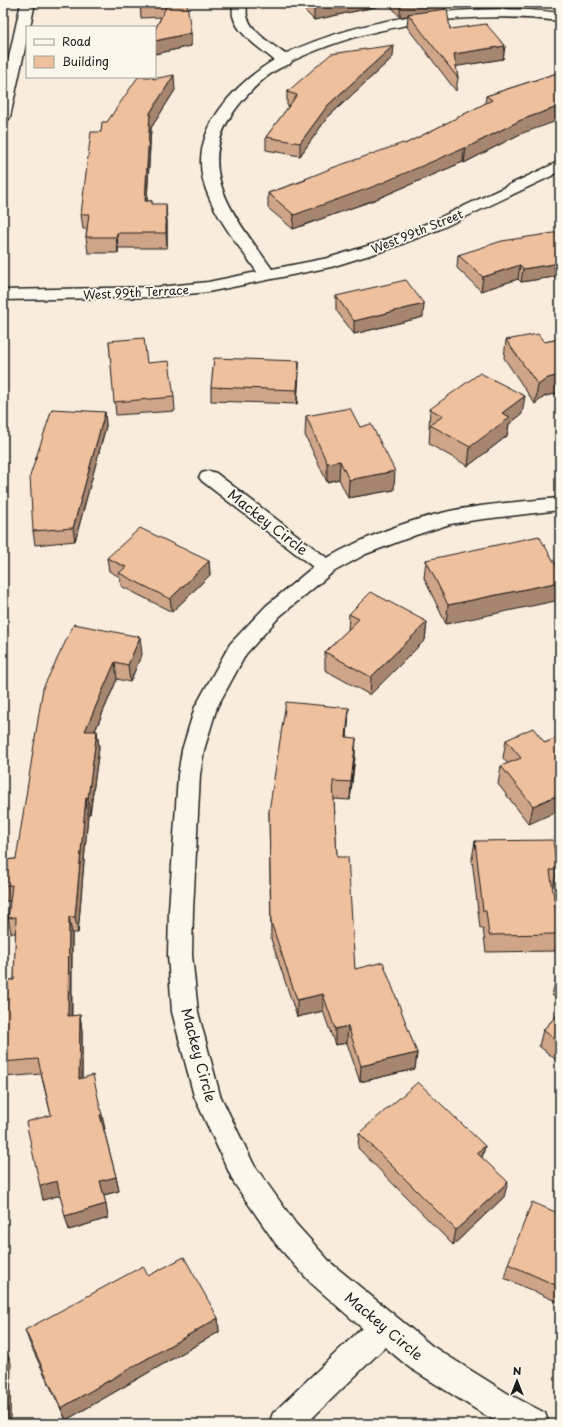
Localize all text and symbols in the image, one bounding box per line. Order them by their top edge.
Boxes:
legend [26,26,156,78]
text: Road [62,32,91,50]
text: Building [62,52,109,70]
street label: West 99th Street [368,204,466,258]
street label: West 99th Terrace [83,280,189,304]
street label: Mackey Circle [223,484,313,560]
street label: Mackey Circle [176,1006,222,1104]
street label: Mackey Circle [340,1287,428,1365]
north arrow [497,1361,537,1401]
text: N [513,1362,522,1379]

